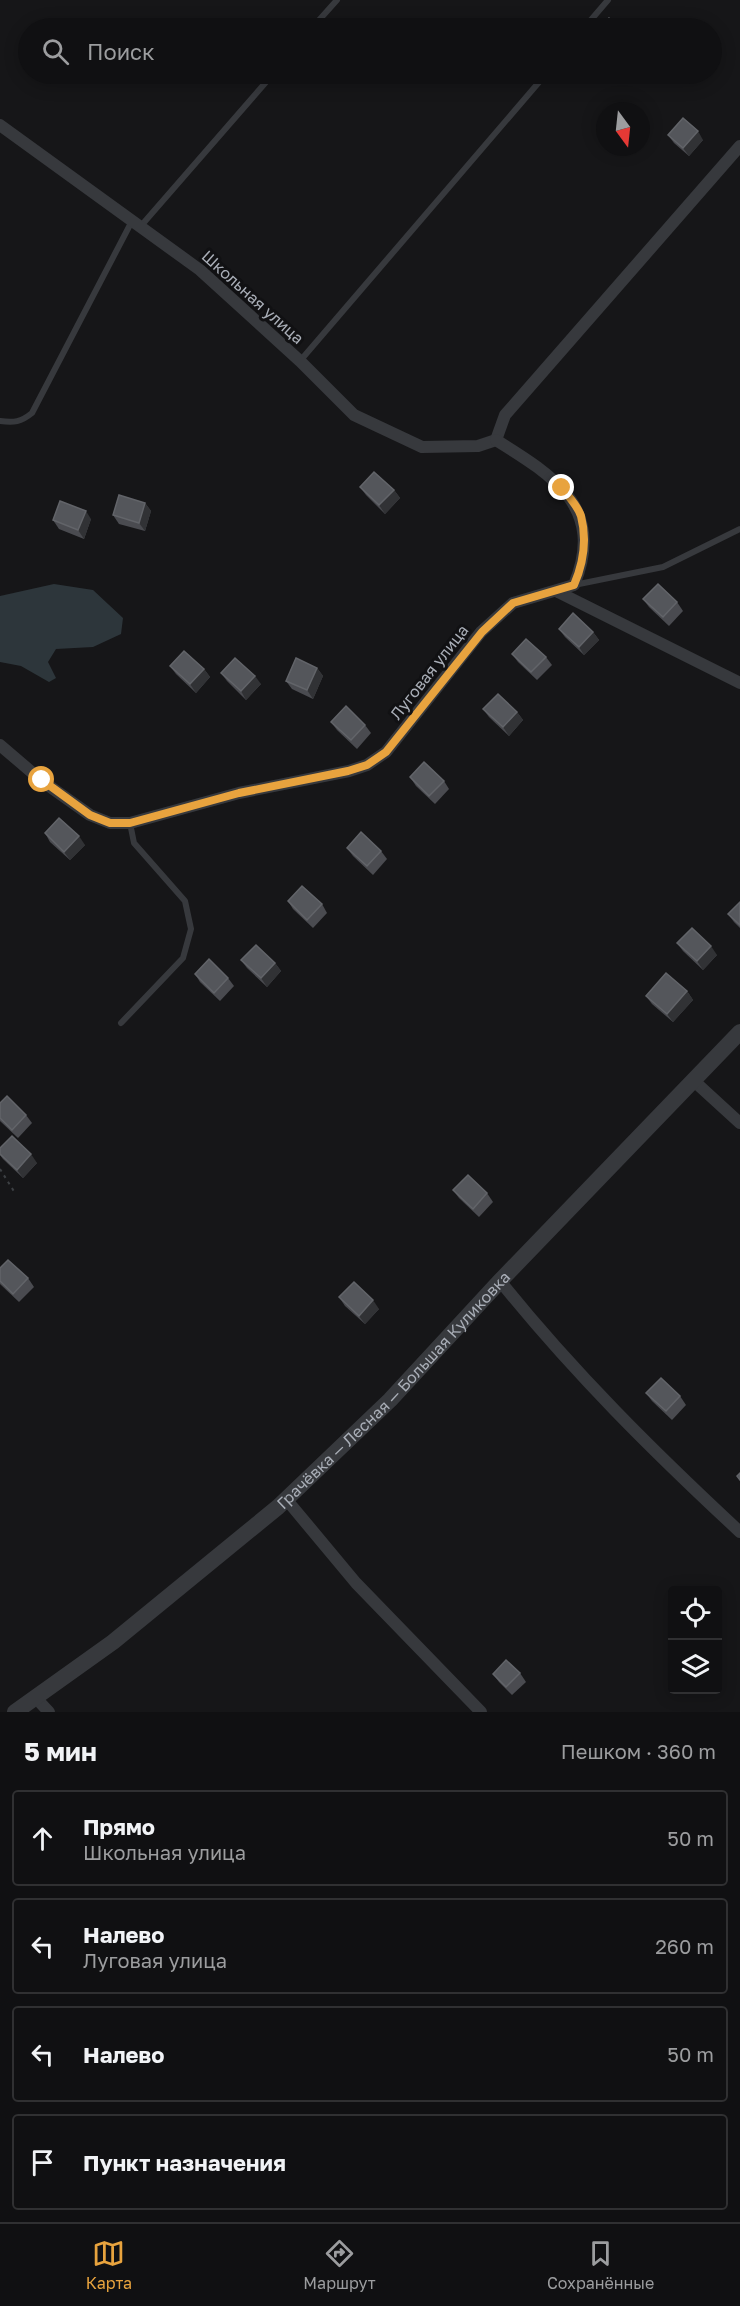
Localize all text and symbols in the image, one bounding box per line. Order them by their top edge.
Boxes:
search box [18,18,722,84]
icon: search [39,35,72,68]
text: Поиск [87,38,155,65]
north arrow [596,102,650,156]
street label: Школьная улица [198,246,308,348]
route end [548,474,574,500]
street label: Луговая улица [386,620,472,724]
route start [28,766,54,792]
street label: Грачёвка — Лесная — Большая Куликовка [272,1267,514,1513]
map controls [668,1586,722,1694]
button: locate [668,1586,722,1640]
button: layers [668,1640,722,1694]
text: 5 мин [24,1736,97,1767]
text: Пешком · 360 m [561,1739,716,1763]
text: Прямо [83,1813,155,1840]
icon: ahead [26,1822,59,1855]
text: 50 m [667,1826,714,1850]
text: Школьная улица [83,1840,246,1864]
text: Налево [83,1921,165,1948]
icon: left [26,1930,59,1963]
text: 260 m [655,1934,714,1958]
text: Луговая улица [83,1948,227,1972]
icon: left [26,2038,59,2071]
text: Налево [83,2041,165,2068]
text: 50 m [667,2042,714,2066]
icon: arrive [26,2146,59,2179]
text: Пункт назначения [83,2149,286,2176]
tab: Карта [86,2237,132,2293]
tab: Маршрут [303,2237,376,2293]
tab: Сохранённые [547,2237,654,2293]

